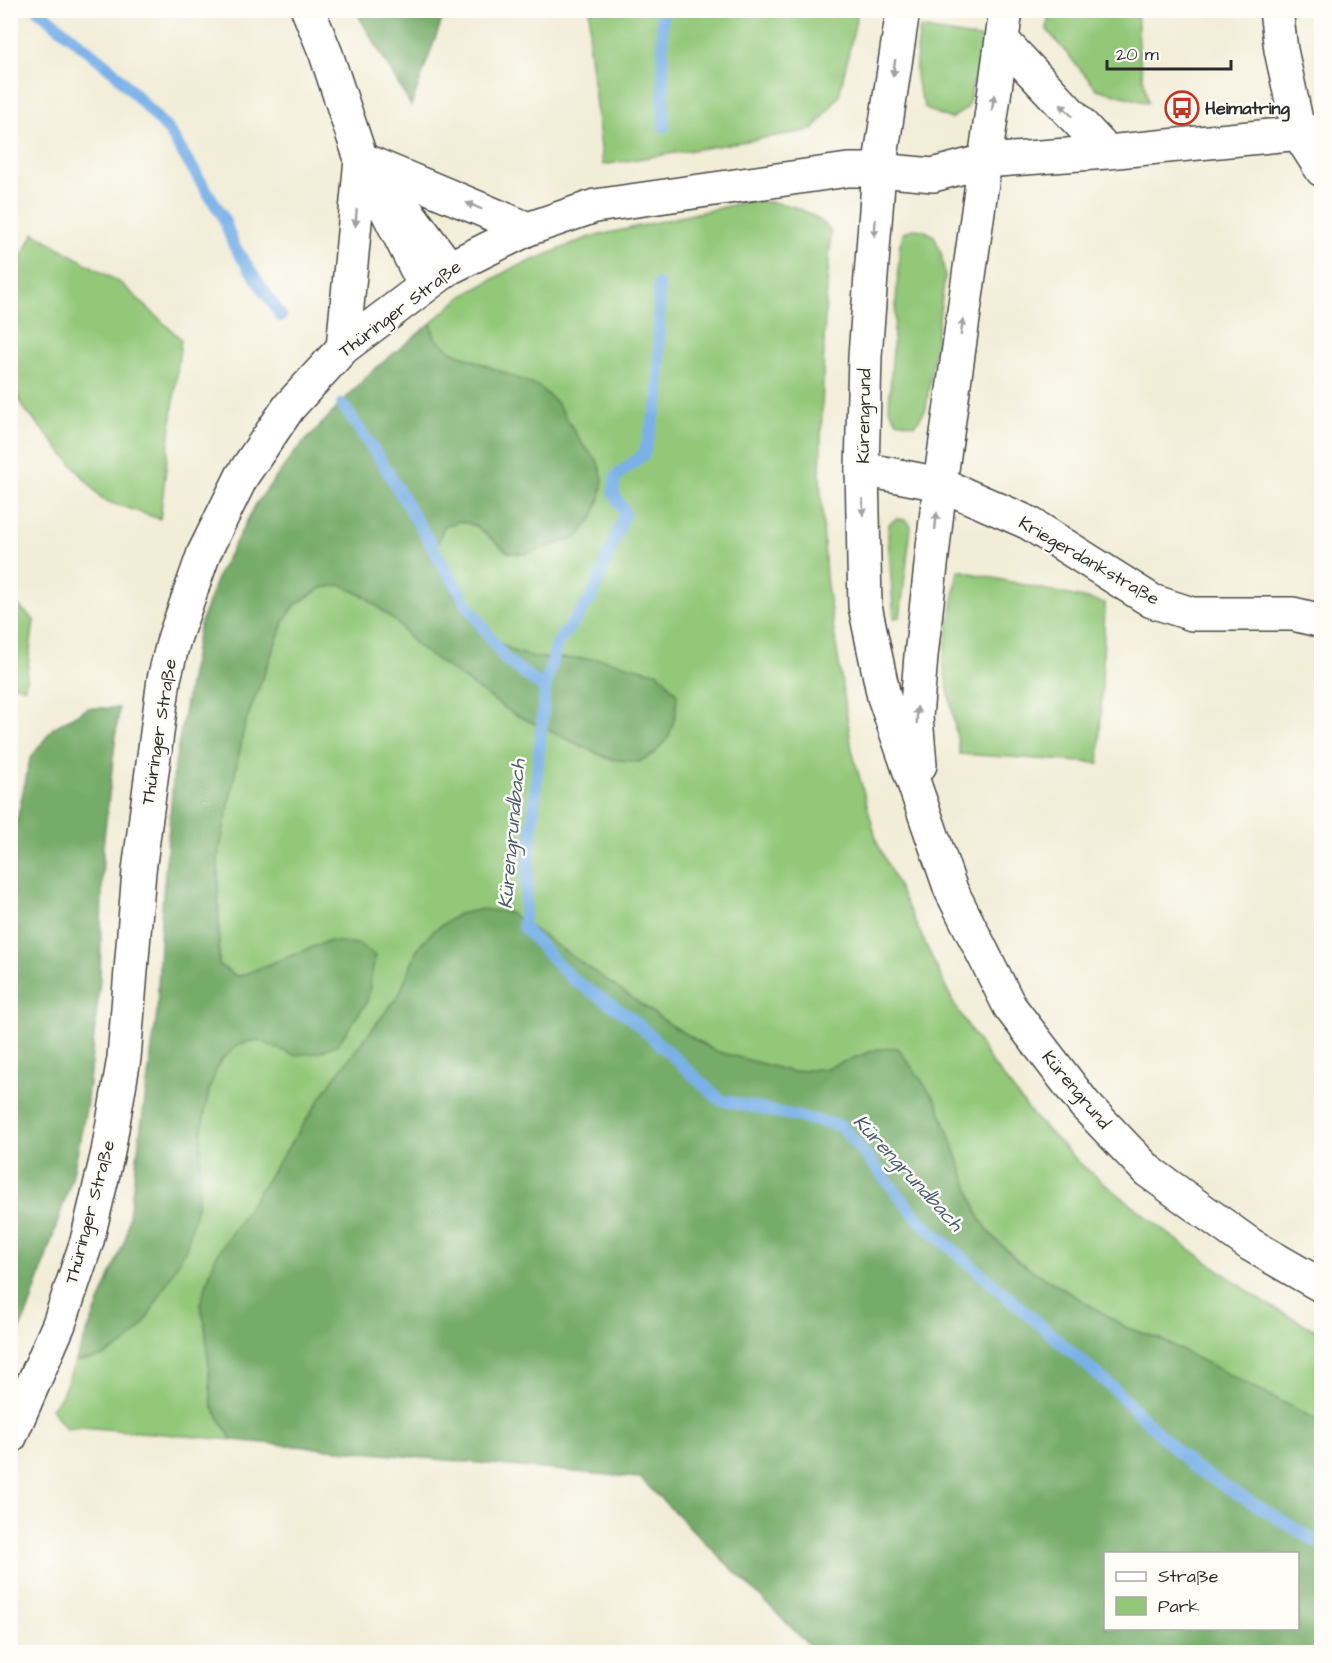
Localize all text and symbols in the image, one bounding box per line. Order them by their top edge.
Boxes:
scale bar [1107,33,1232,71]
text: 20 m [1116,42,1159,67]
one-way arrow [890,59,899,78]
bus stop icon: Heimatring [1164,90,1200,126]
one-way arrow [988,93,997,112]
place label: Heimatring [1205,96,1290,122]
one-way arrow [1059,103,1073,118]
one-way arrow [465,201,483,211]
one-way arrow [351,208,361,227]
one-way arrow [870,219,879,238]
street label: Thüringer Straße [334,254,467,364]
one-way arrow [957,318,966,337]
street label: Kürengrund [851,368,878,464]
one-way arrow [858,498,868,517]
one-way arrow [931,511,941,530]
street label: Kriegerdankstraße [1014,511,1164,612]
street label: Thüringer Straße [135,657,184,807]
one-way arrow [912,705,922,724]
water label: Kürengrundbach [492,757,534,910]
street label: Kürengrund [1035,1045,1116,1135]
water label: Kürengrundbach [846,1109,970,1239]
street label: Thüringer Straße [59,1137,122,1287]
legend [1104,1552,1299,1630]
text: Straße [1158,1564,1219,1589]
text: Park [1158,1594,1200,1619]

